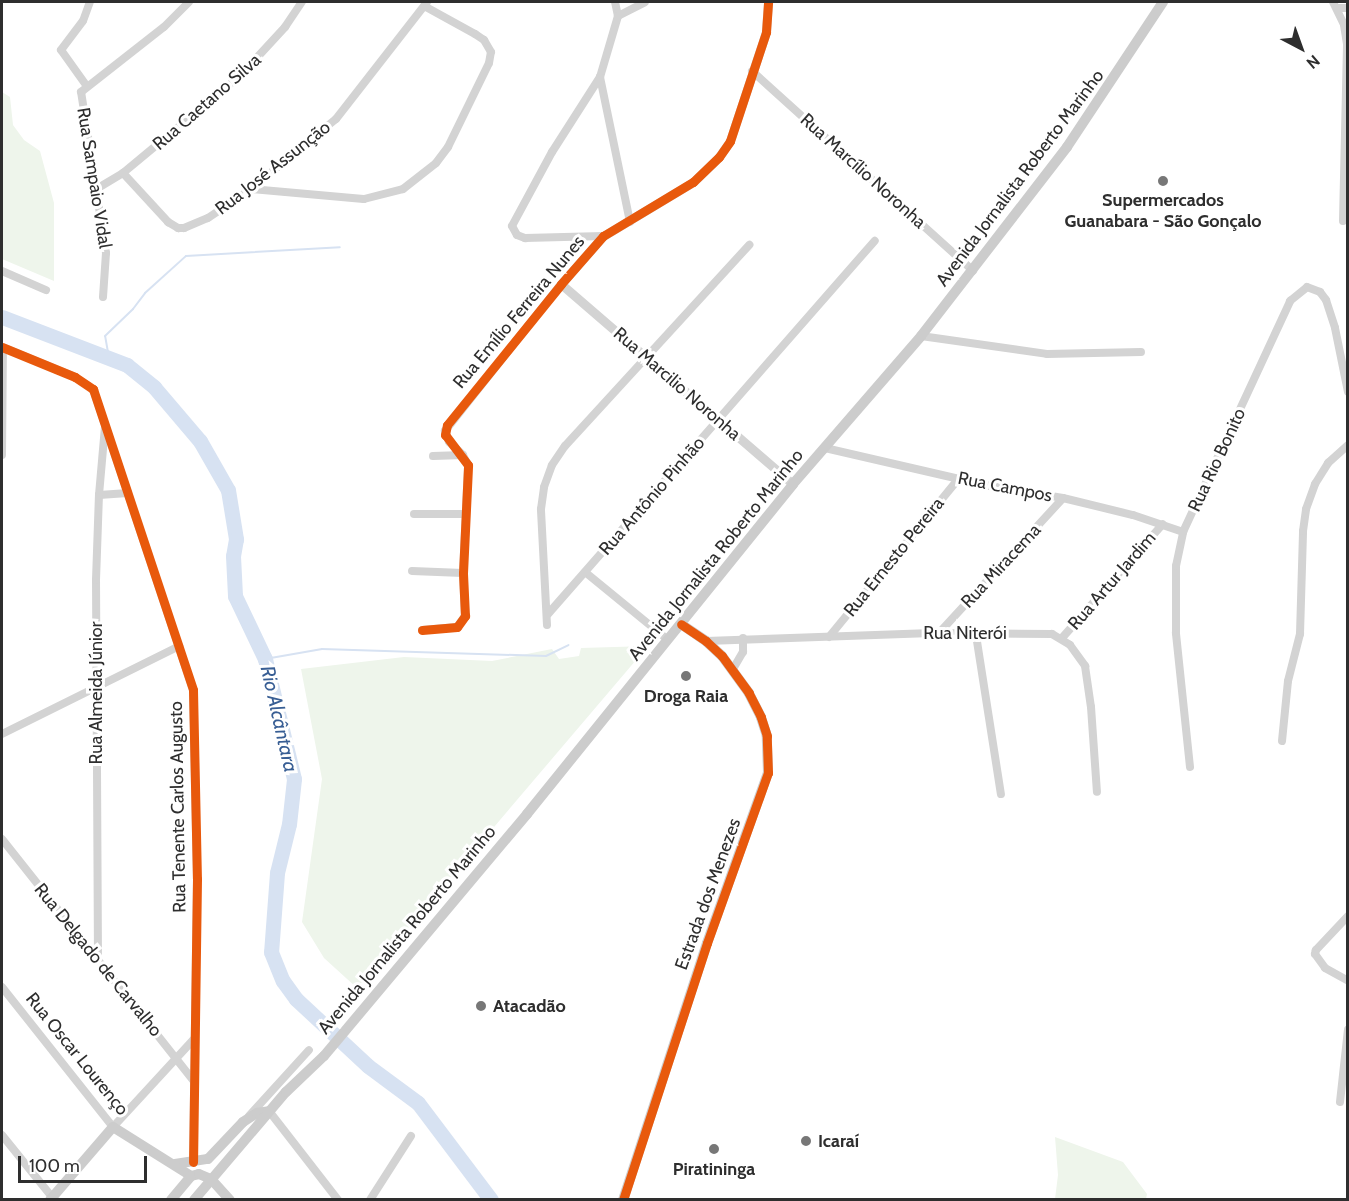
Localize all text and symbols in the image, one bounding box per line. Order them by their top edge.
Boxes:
north arrow [1271,18,1331,78]
street label: Rua Caetano Silva [149,49,265,155]
text: N [1303,51,1324,73]
street label: Avenida Jornalista Roberto Marinho [932,66,1108,290]
street label: Rua Sampaio Vidal [72,106,116,250]
street label: Rua Marcílio Noronha [796,109,930,233]
street label: Rua José Assunção [211,116,335,220]
marker: Supermercados Guanabara - São Gonçalo [1156,174,1170,188]
place label: Supermercados Guanabara - São Gonçalo [1064,190,1262,232]
street label: Rua Emílio Ferreira Nunes [449,231,589,393]
street label: Rua Marcilio Noronha [609,323,745,445]
street label: Rua Rio Bonito [1184,405,1250,515]
street label: Rua Antônio Pinhão [595,432,709,560]
street label: Avenida Jornalista Roberto Marinho [624,445,808,665]
street label: Rua Campos [956,467,1054,507]
street label: Rua Ernesto Pereira [839,493,949,621]
street label: Rua Miracema [957,520,1045,612]
street label: Rua Artur Jardim [1064,528,1160,634]
street label: Rua Almeida Júnior [85,622,107,764]
street label: Rua Niterói [923,622,1007,644]
water label: Rio Alcântara [255,663,303,775]
marker: Droga Raia [679,669,693,683]
place label: Droga Raia [644,685,728,707]
street label: Rua Tenente Carlos Augusto [165,701,191,913]
street label: Estrada dos Menezes [671,815,745,973]
street label: Avenida Jornalista Roberto Marinho [313,821,501,1039]
street label: Rua Delgado de Carvalho [30,879,166,1041]
street label: Rua Oscar Lourenço [21,988,133,1120]
place label: Atacadão [493,995,566,1017]
marker: Atacadão [474,999,488,1013]
place label: Icaraí [818,1130,859,1152]
marker: Icaraí [799,1134,813,1148]
marker: Piratininga [707,1142,721,1156]
scale bar [21,1144,150,1182]
text: 100 m [29,1155,80,1177]
place label: Piratininga [673,1158,755,1180]

